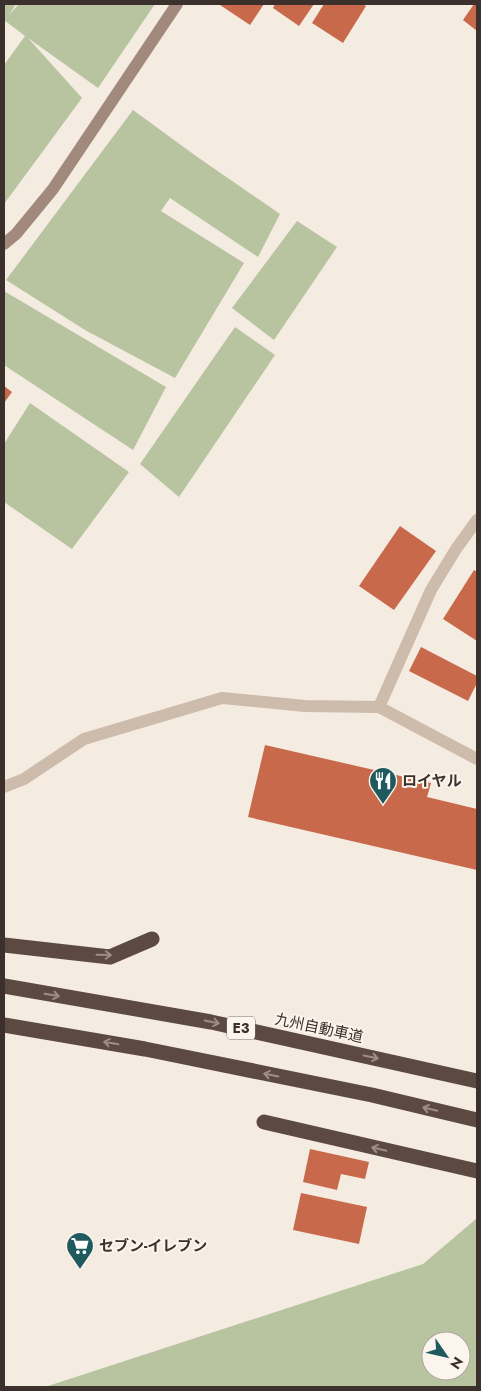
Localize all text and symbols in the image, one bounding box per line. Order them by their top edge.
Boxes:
restaurant icon: ロイヤル [368,766,398,805]
place label: ロイヤル [402,770,462,792]
one-way arrow [96,951,112,960]
one-way arrow [43,990,59,1000]
street label: 九州自動車道 [273,1008,365,1048]
road number: E3 [227,1016,255,1040]
one-way arrow [204,1018,220,1027]
one-way arrow [104,1038,120,1048]
one-way arrow [362,1053,378,1062]
one-way arrow [263,1070,279,1079]
one-way arrow [422,1104,438,1113]
one-way arrow [371,1144,387,1153]
supermarket icon: セブン-イレブン [65,1231,95,1270]
place label: セブン-イレブン [99,1235,207,1257]
north arrow [421,1331,471,1381]
text: N [445,1353,468,1373]

